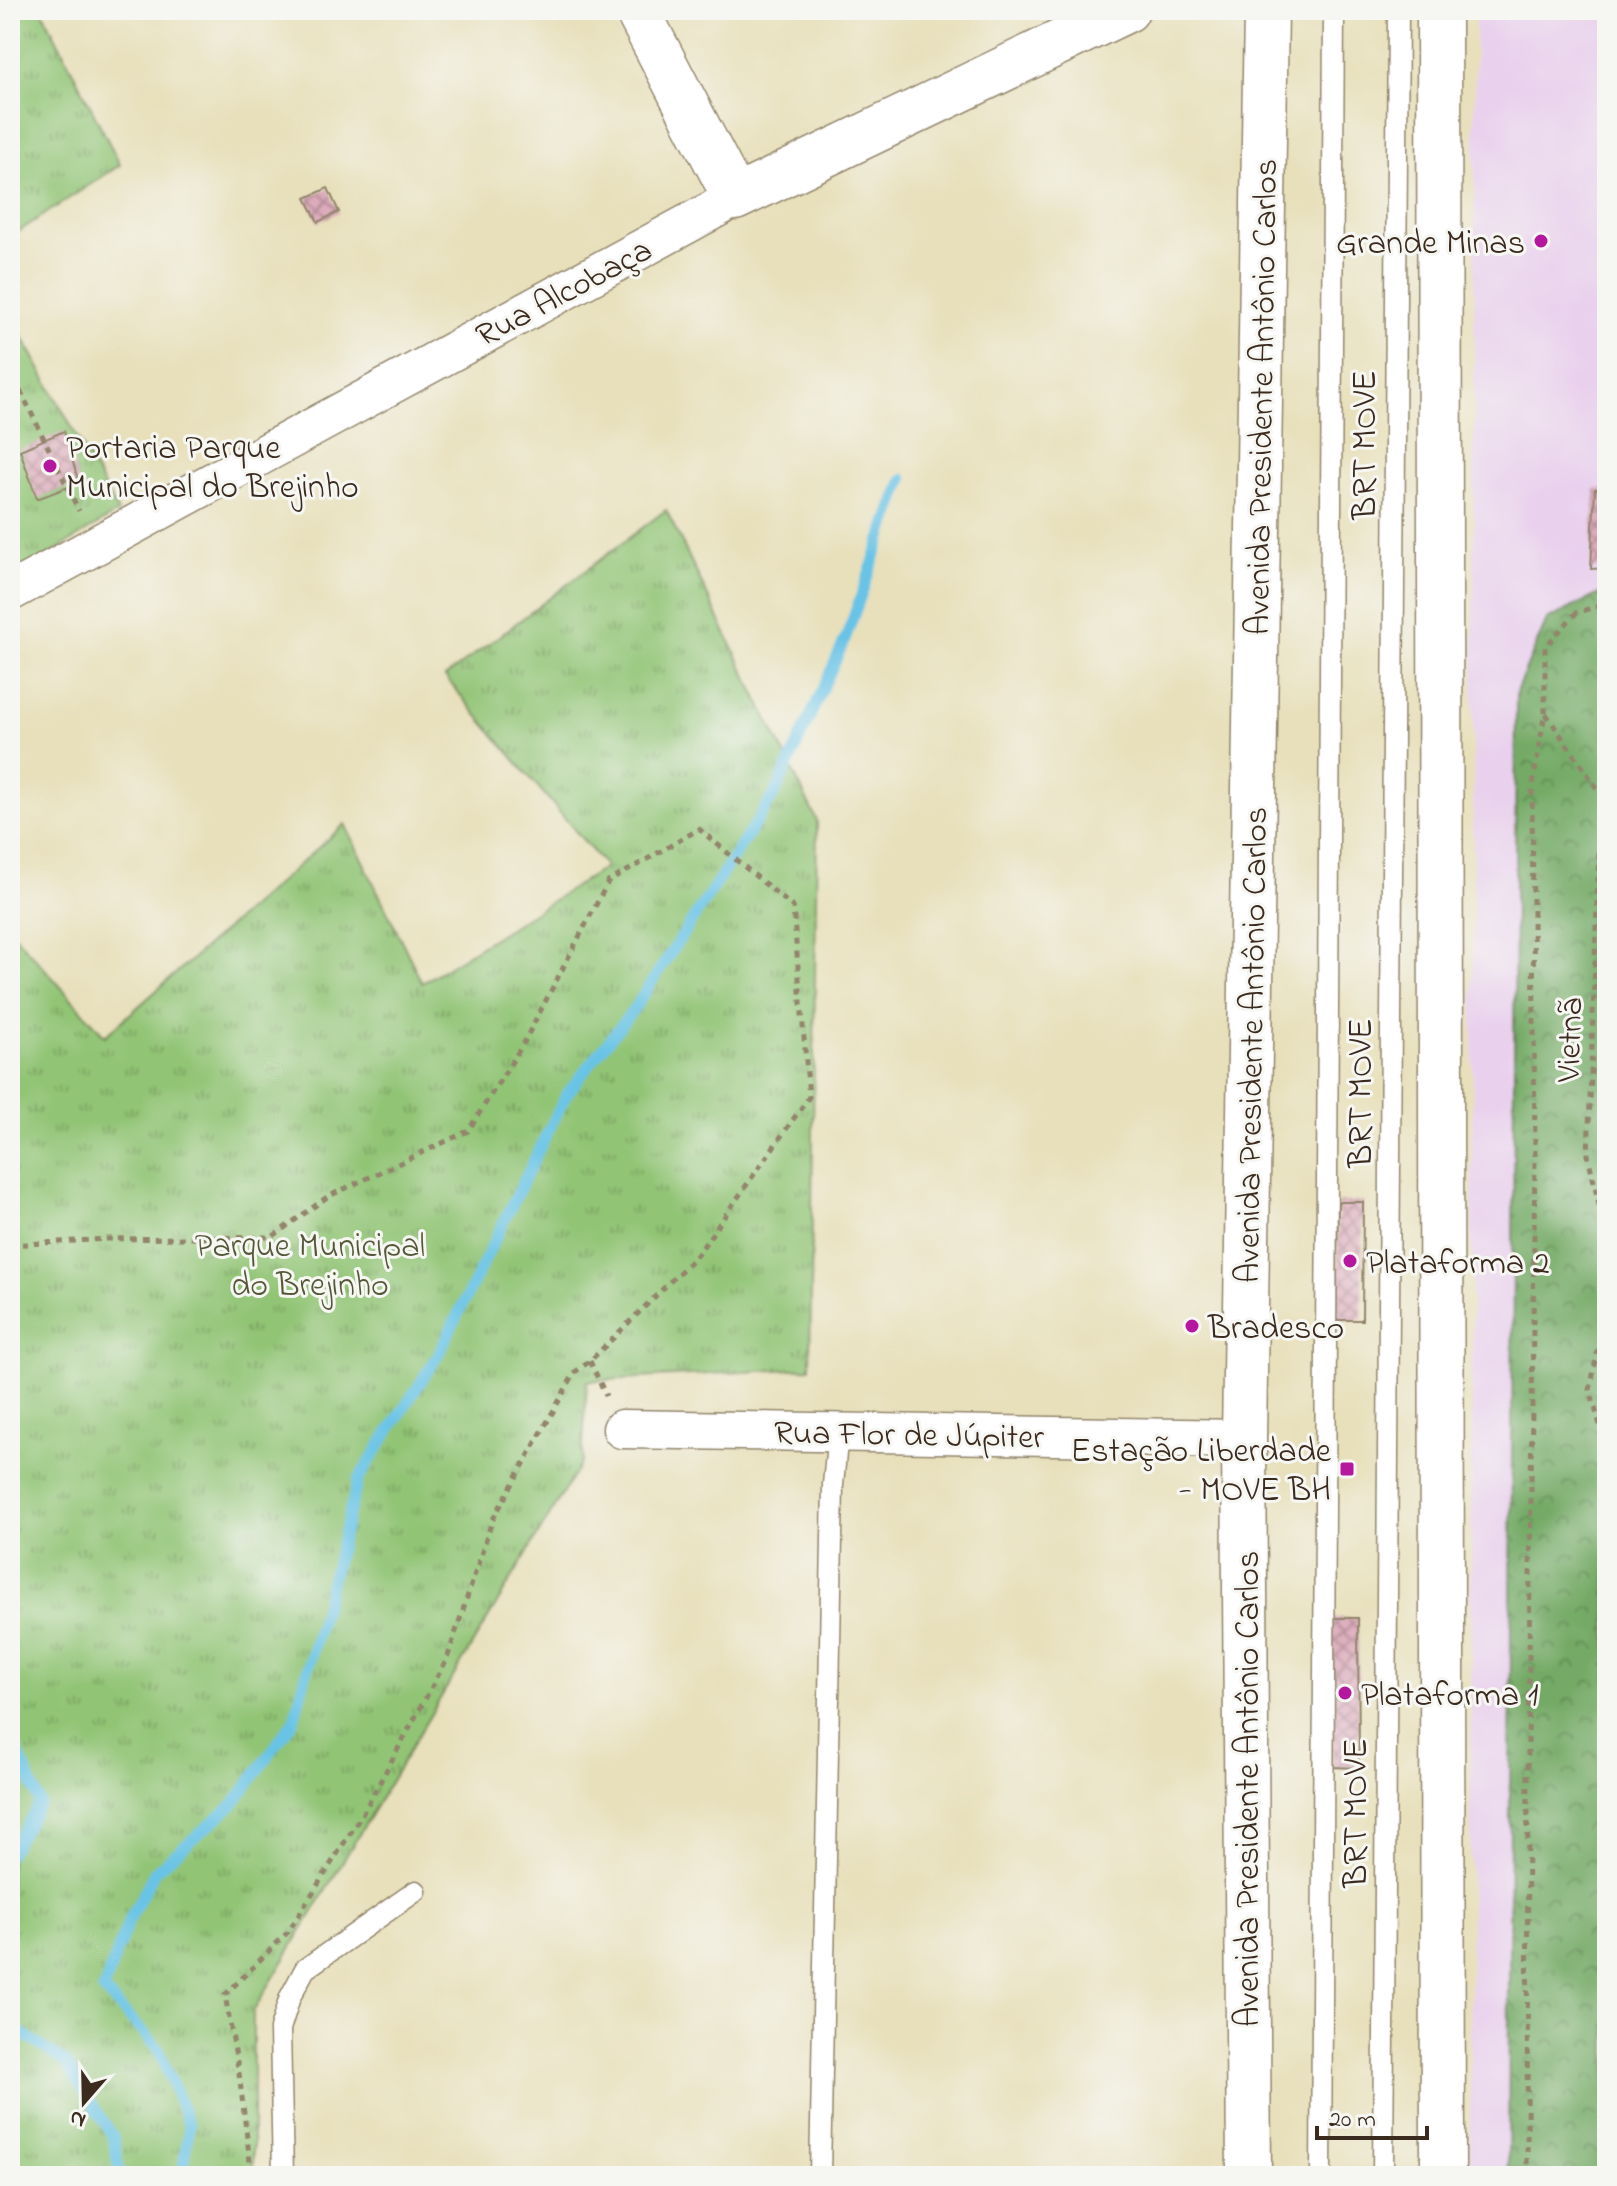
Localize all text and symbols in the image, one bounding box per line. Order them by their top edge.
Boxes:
street label: Avenida Presidente Antônio Carlos [1235,158,1293,636]
place label: Grande Minas [1336,220,1525,270]
street label: Rua Alcobaça [468,227,662,362]
marker: Grande Minas [1532,232,1550,250]
street label: BRT MOVE [1342,370,1392,521]
place label: Portaria Parque Municipal do Brejinho [66,425,359,514]
marker: Portaria Parque Municipal do Brejinho [41,457,59,475]
street label: Avenida Presidente Antônio Carlos [1225,806,1283,1284]
street label: Vietnã [1546,997,1598,1084]
street label: BRT MOVE [1338,1018,1388,1169]
park label: Parque Municipal do Brejinho [195,1223,425,1312]
place label: Plataforma 2 [1366,1240,1550,1290]
marker: Plataforma 2 [1341,1252,1359,1270]
place label: Bradesco [1207,1305,1344,1355]
marker: Bradesco [1183,1317,1201,1335]
street label: Rua Flor de Júpiter [773,1410,1045,1464]
place label: Estação Liberdade - MOVE BH [1071,1428,1332,1517]
marker: Estação Liberdade - MOVE BH [1338,1460,1356,1478]
street label: Avenida Presidente Antônio Carlos [1225,1551,1275,2027]
place label: Plataforma 1 [1361,1672,1539,1722]
marker: Plataforma 1 [1336,1684,1354,1702]
street label: BRT MOVE [1333,1738,1383,1889]
north arrow [44,2062,124,2142]
scale bar [1317,2090,1427,2140]
text: N [66,2100,91,2136]
text: 20 m [1329,2103,1376,2138]

